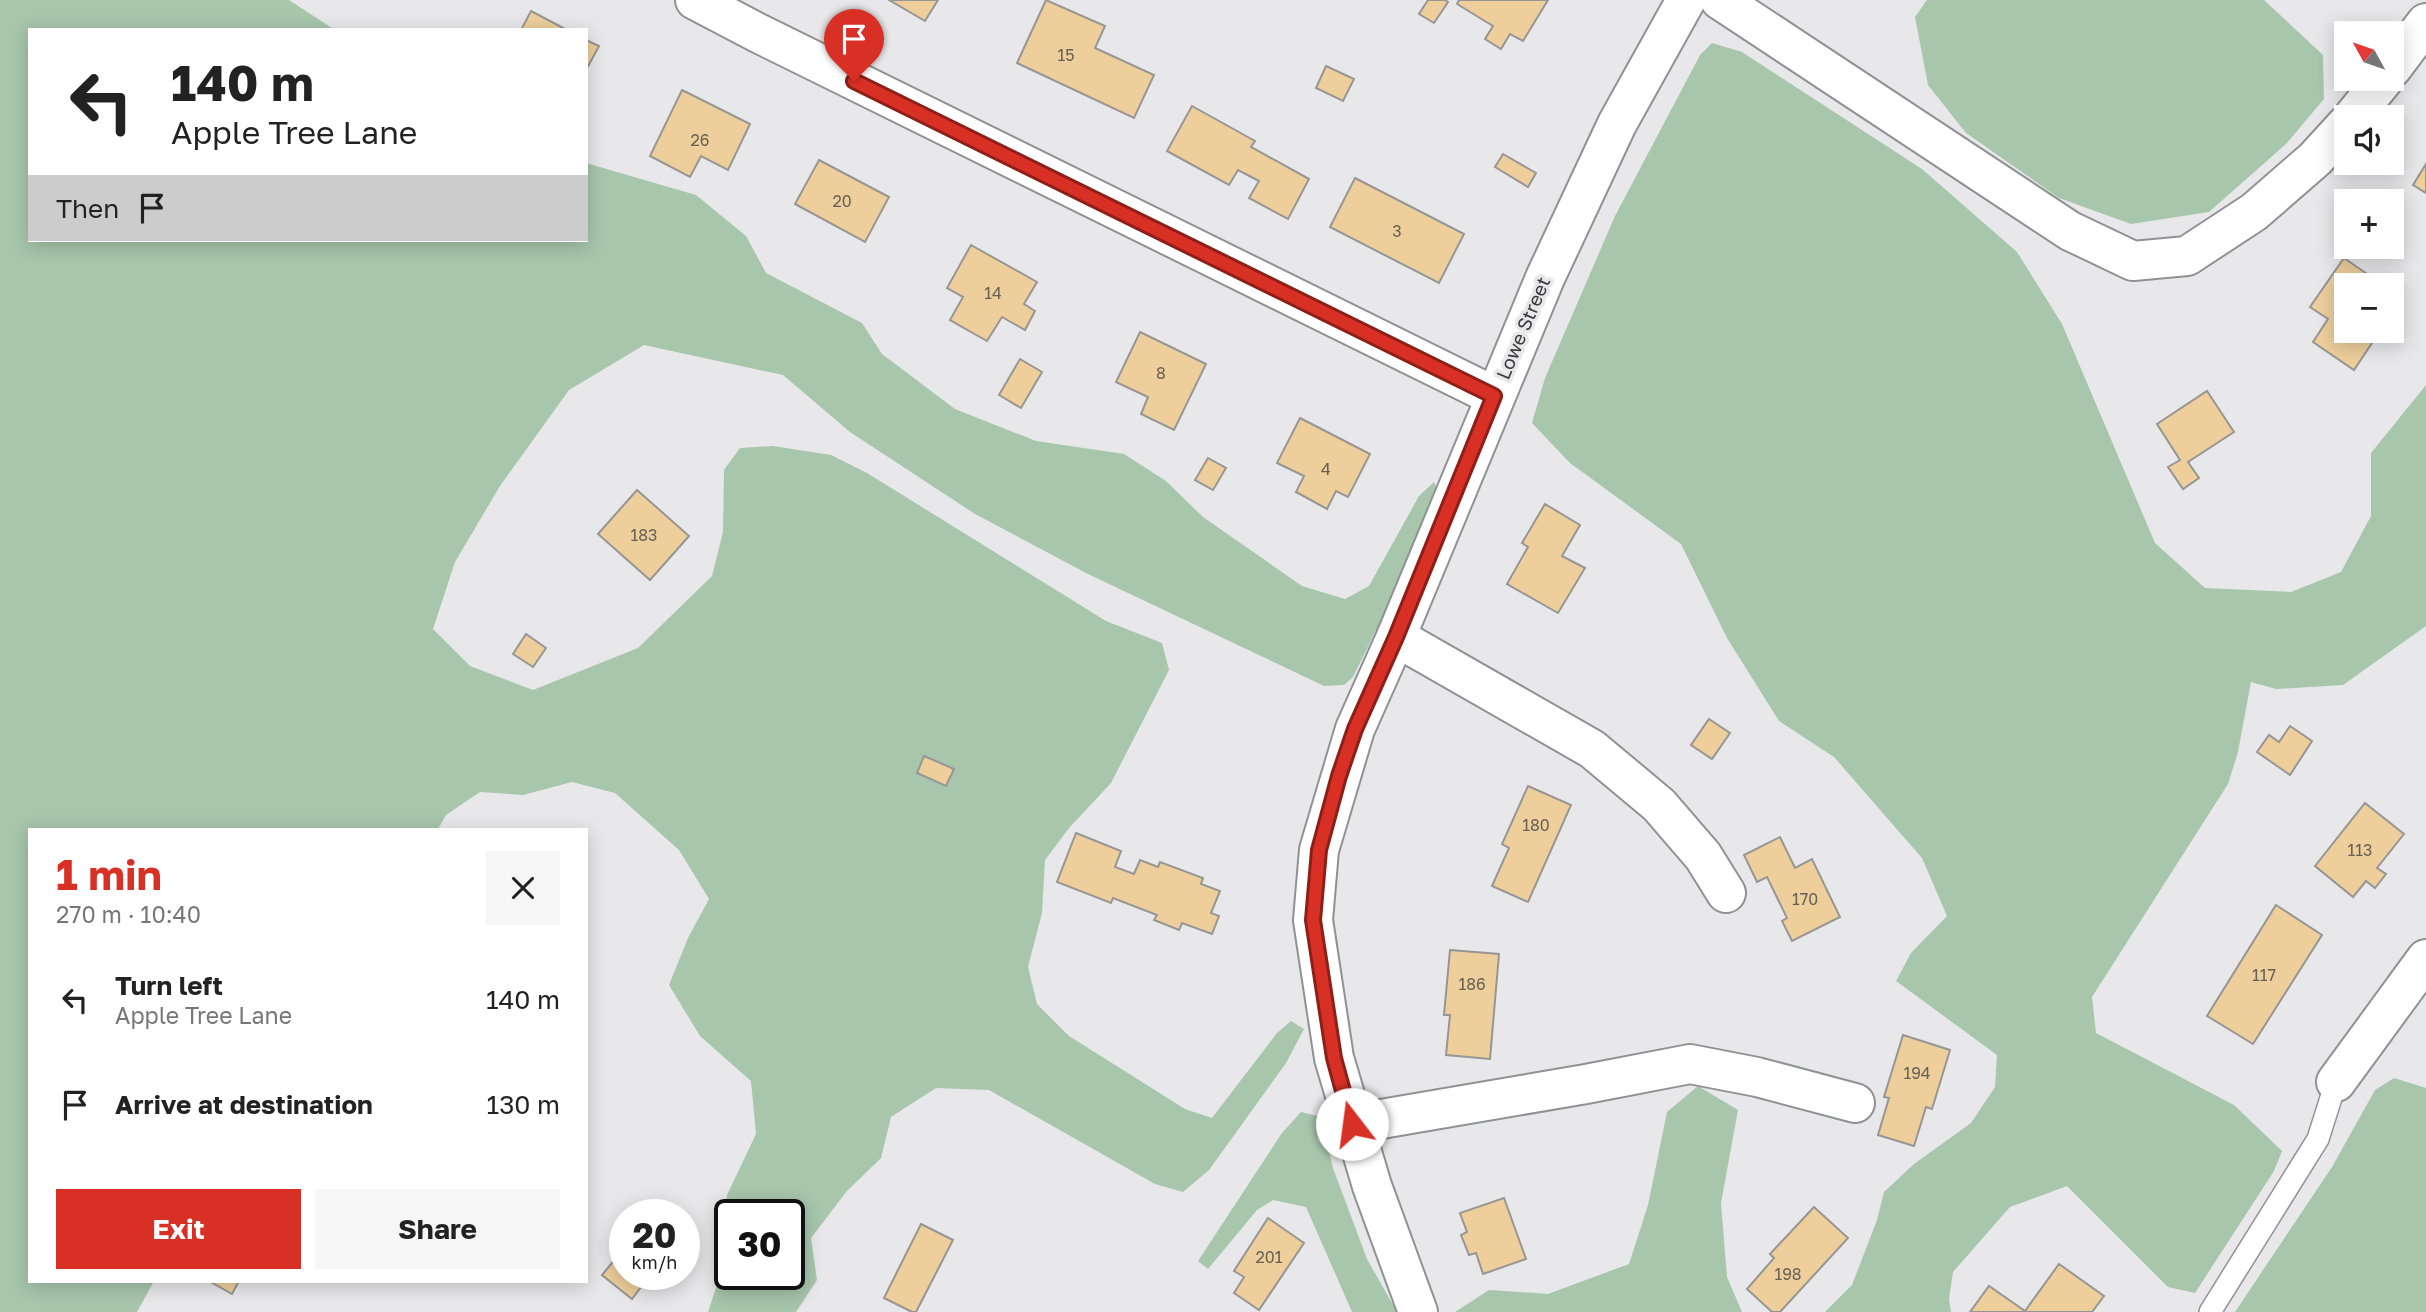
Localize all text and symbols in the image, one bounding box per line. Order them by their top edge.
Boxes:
pin [824,9,884,81]
icon: arrive [835,20,873,58]
north arrow [2334,21,2404,91]
map controls [2334,21,2404,343]
house number: 15 [1057,45,1075,65]
text: 140 m [171,53,314,112]
icon: left [56,56,147,147]
button: sound [2334,105,2404,175]
text: Apple Tree Lane [171,113,417,151]
house number: 26 [691,130,709,150]
icon: arrive [133,189,171,227]
button: + [2334,189,2404,259]
house number: 20 [832,191,852,211]
text: Then [56,193,119,224]
house number: 3 [1392,221,1402,241]
street label: Lowe Street [1491,273,1554,382]
button: − [2334,273,2404,343]
house number: 14 [984,283,1002,303]
house number: 8 [1156,363,1166,383]
house number: 4 [1321,459,1331,479]
house number: 183 [631,525,657,545]
house number: 180 [1522,815,1550,835]
house number: 113 [2348,840,2372,860]
text: 1 min [56,849,162,899]
button: close [486,851,560,925]
house number: 170 [1792,889,1818,909]
text: 270 m · 10:40 [56,900,201,928]
house number: 117 [2252,965,2276,985]
text: Turn left [115,970,223,1001]
house number: 186 [1458,974,1486,994]
icon: left [56,981,94,1019]
text: 140 m [486,984,560,1015]
text: Apple Tree Lane [115,1001,292,1029]
house number: 194 [1903,1063,1931,1083]
icon: arrive [56,1086,94,1124]
position arrow [1315,1087,1389,1161]
text: Arrive at destination [115,1089,373,1120]
text: 130 m [487,1089,560,1120]
button: Exit [56,1189,301,1269]
button: Share [315,1189,560,1269]
speed limit sign: 30 [714,1199,805,1290]
text: 20 [632,1214,677,1256]
house number: 201 [1256,1247,1283,1267]
text: km/h [632,1251,677,1273]
house number: 198 [1774,1264,1802,1284]

